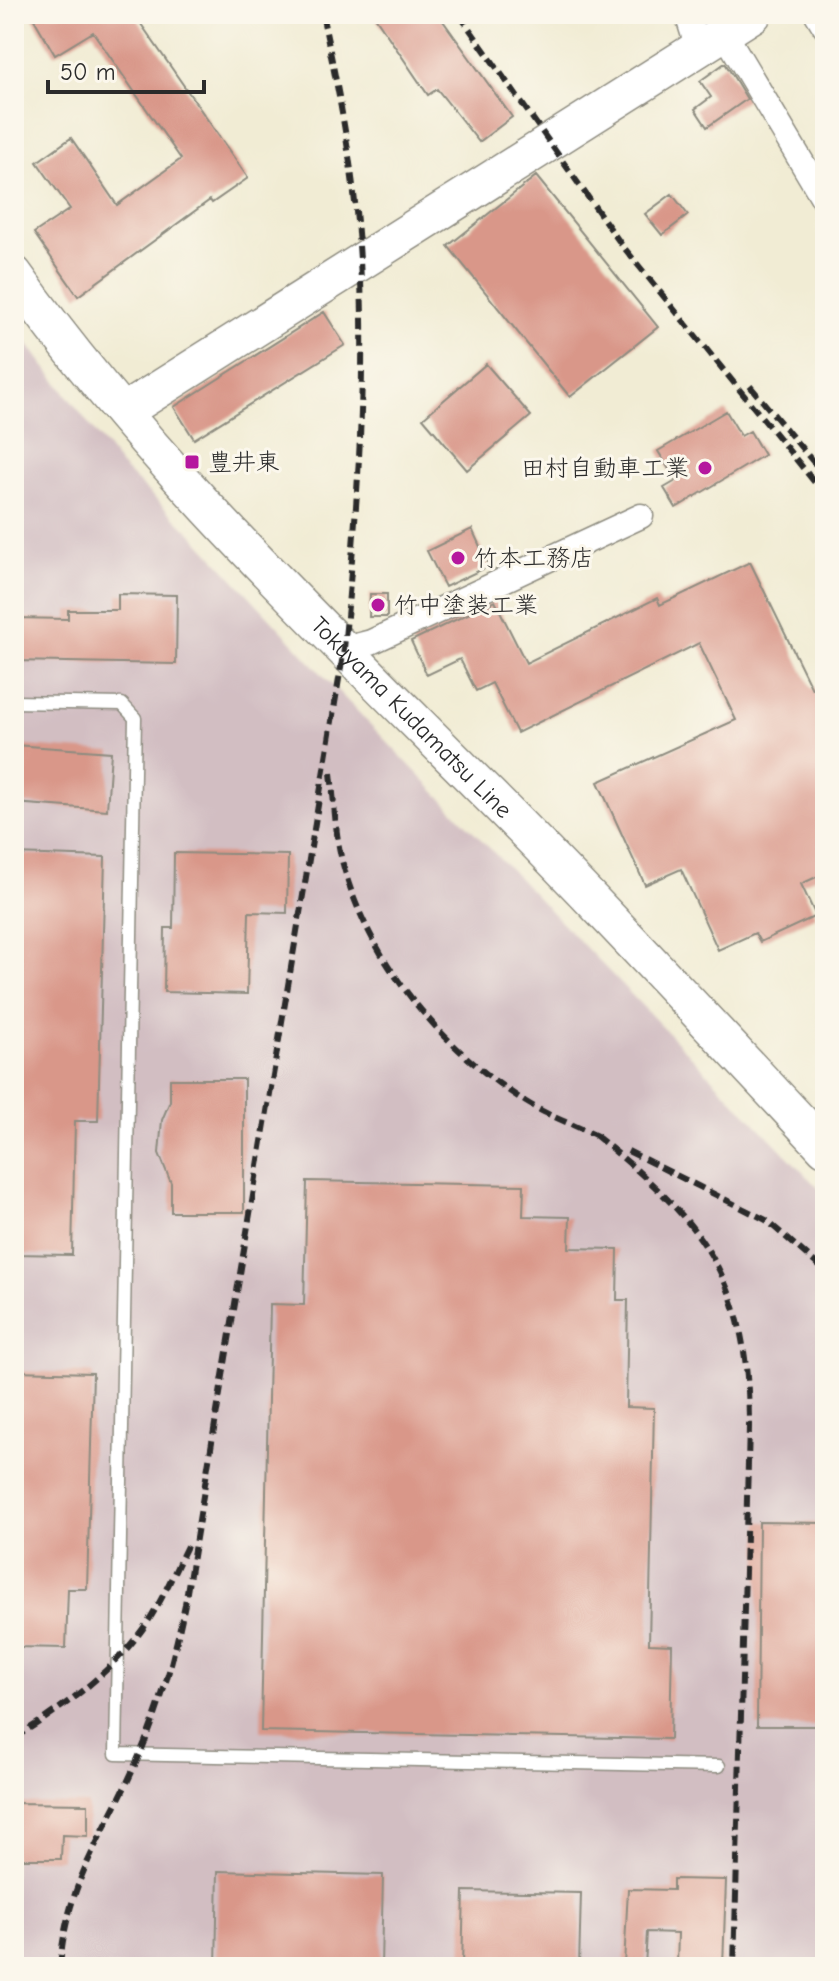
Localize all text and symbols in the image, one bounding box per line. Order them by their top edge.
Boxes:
scale bar [48,44,204,94]
text: 50 m [60,58,116,86]
place label: 豊井東 [208,448,280,476]
marker: 豊井東 [183,453,201,471]
place label: 田村自動車工業 [521,454,689,482]
marker: 田村自動車工業 [696,459,714,477]
place label: 竹本工務店 [474,544,594,572]
marker: 竹本工務店 [449,549,467,567]
place label: 竹中塗装工業 [394,591,538,619]
marker: 竹中塗装工業 [369,596,387,614]
street label: Tokuyama Kudamatsu Line [305,611,518,824]

